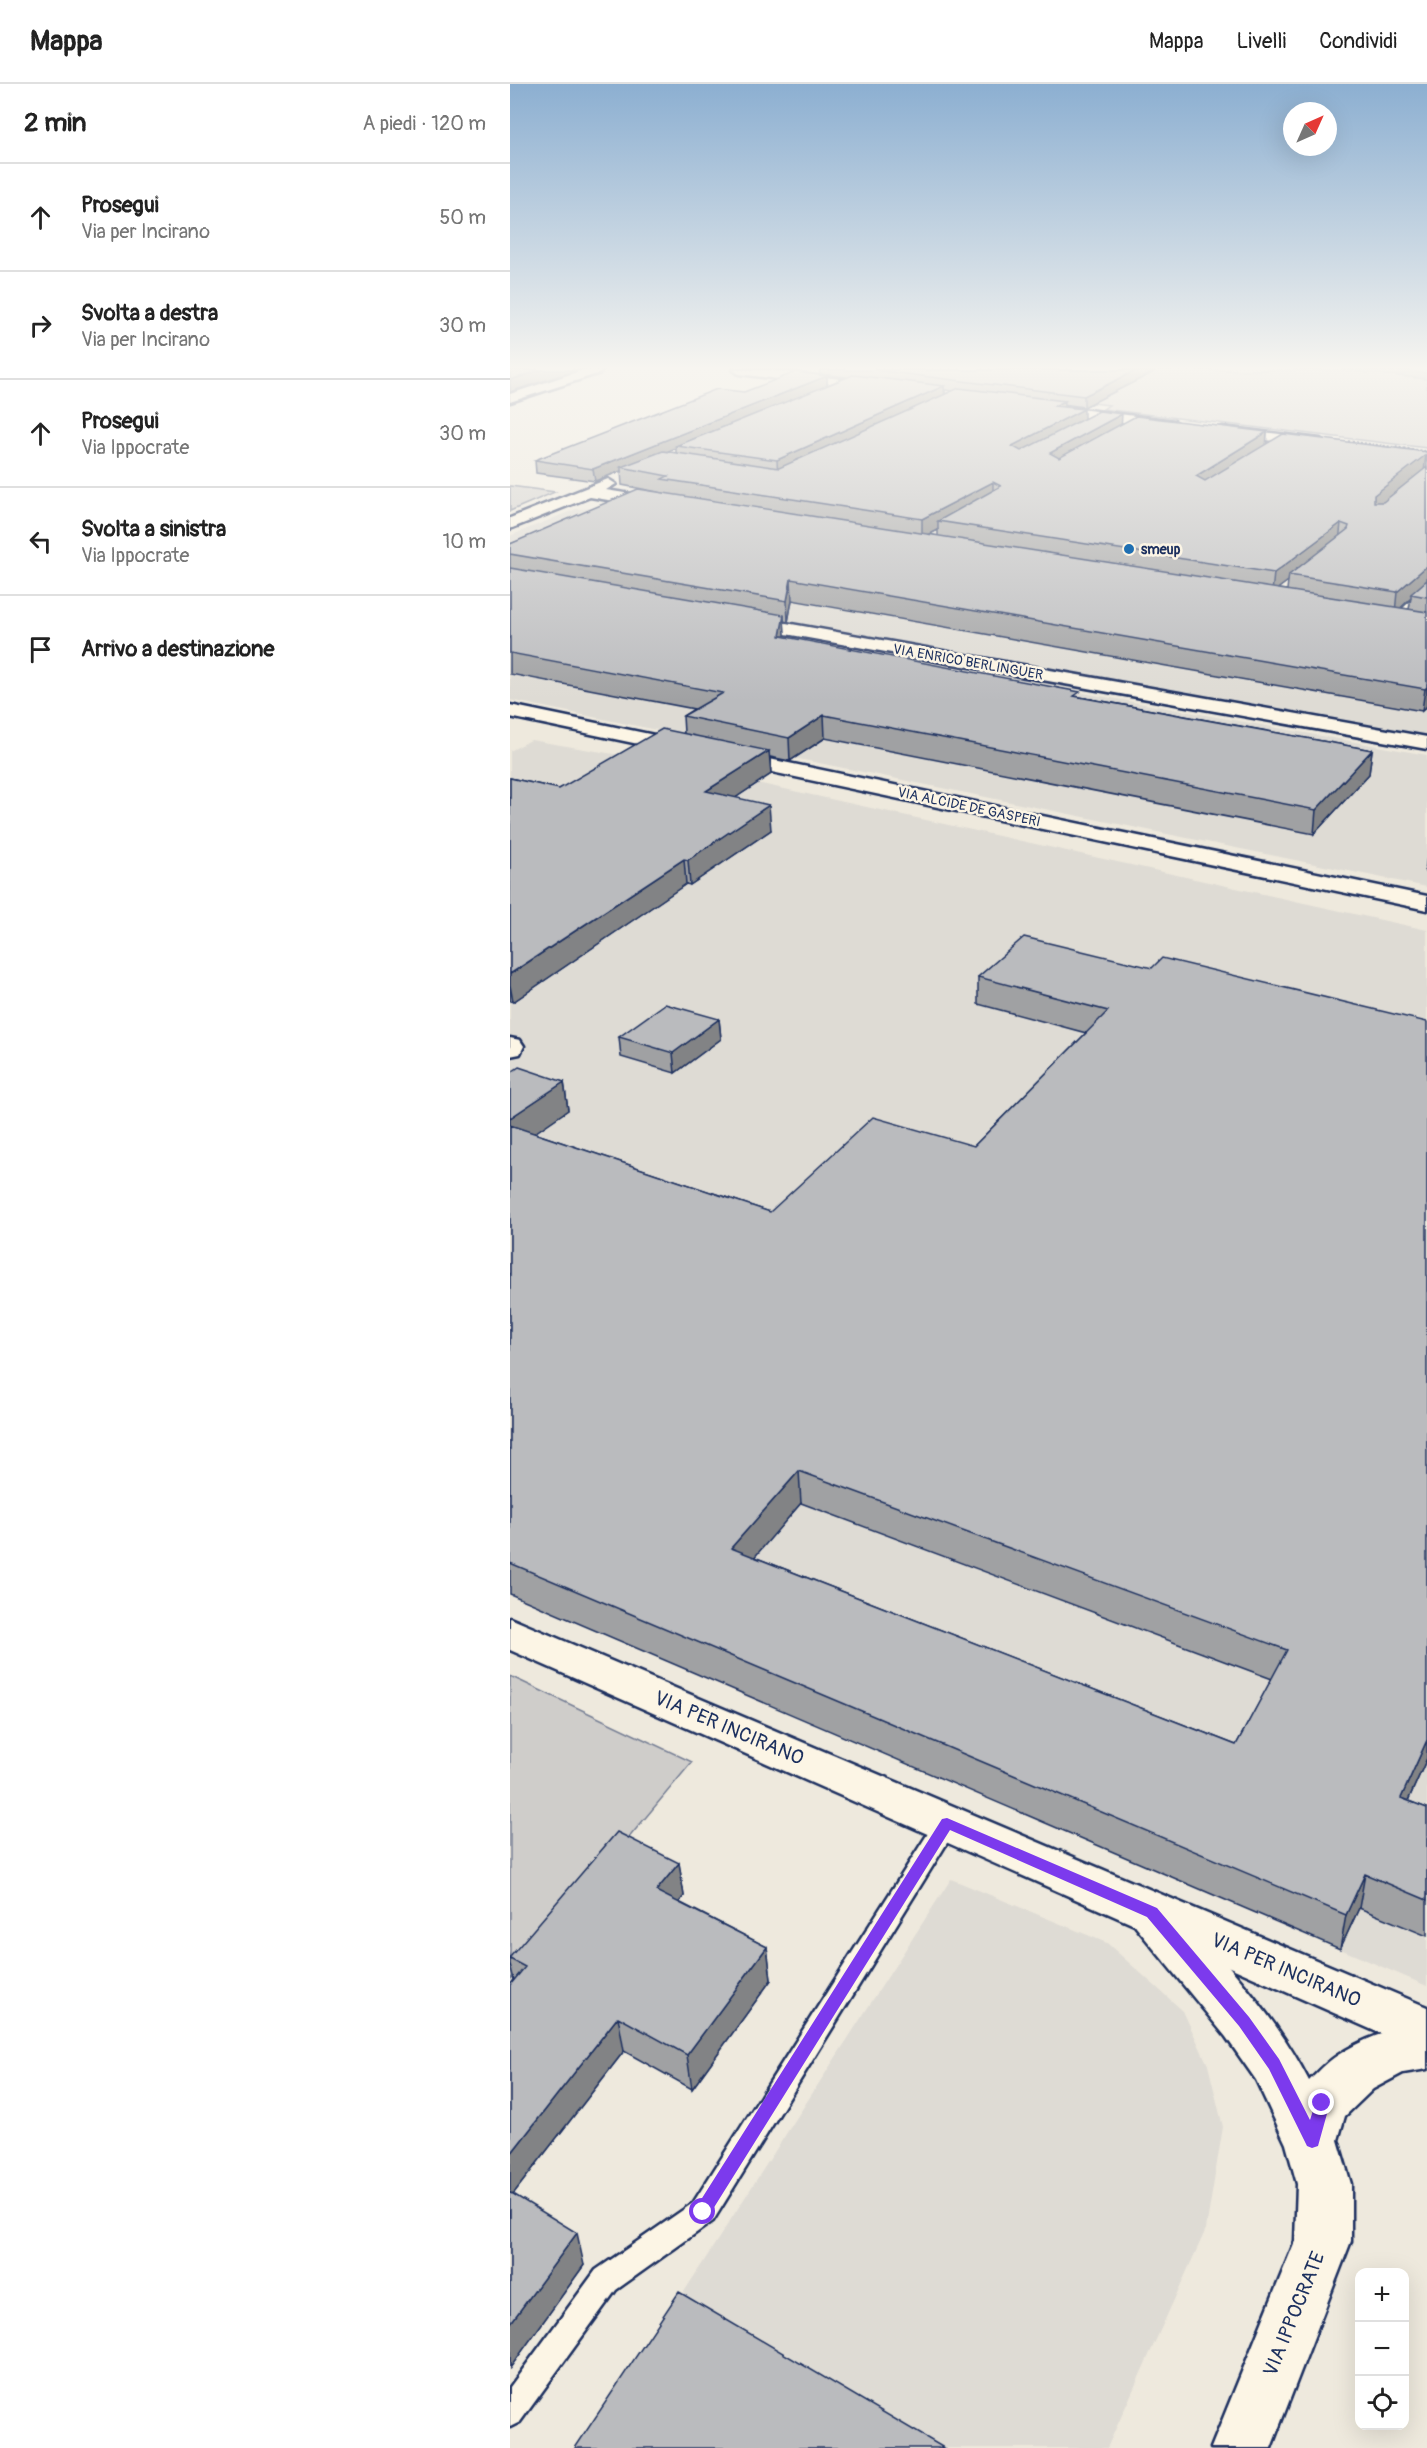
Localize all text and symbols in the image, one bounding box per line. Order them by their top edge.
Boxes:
text: Mappa [30,24,103,59]
text: Mappa [1149,28,1203,55]
text: Livelli [1236,28,1286,55]
text: Condividi [1319,28,1397,55]
north arrow [1283,102,1337,156]
text: 2 min [24,107,86,139]
text: A piedi · 120 m [363,111,486,136]
text: Prosegui [81,191,159,219]
icon: ahead [24,201,57,234]
text: 50 m [439,205,486,230]
text: Via per Incirano [81,219,210,244]
text: Svolta a destra [81,299,218,327]
icon: right [24,309,57,342]
text: 30 m [439,313,486,338]
text: Via per Incirano [81,327,210,352]
text: Prosegui [81,407,159,435]
icon: ahead [24,417,57,450]
text: 30 m [439,421,486,446]
text: Via Ippocrate [81,435,189,460]
text: Svolta a sinistra [81,515,226,543]
icon: left [24,525,57,558]
text: 10 m [442,529,486,554]
place label: smeup [1141,541,1181,558]
marker: smeup [1122,542,1136,556]
text: Via Ippocrate [81,543,189,568]
icon: arrive [24,633,57,666]
text: Arrivo a destinazione [81,635,274,663]
street label: VIA ENRICO BERLINGUER [892,640,1044,684]
street label: VIA ALCIDE DE GASPERI [896,784,1042,830]
street label: VIA PER INCIRANO [650,1685,808,1771]
street label: VIA PER INCIRANO [1207,1927,1365,2013]
route end [1308,2089,1334,2115]
route start [689,2198,715,2224]
street label: VIA IPPOCRATE [1258,2248,1330,2380]
map controls [1355,2268,1409,2430]
button: + [1355,2268,1409,2322]
button: − [1355,2322,1409,2376]
button: locate [1355,2376,1409,2430]

